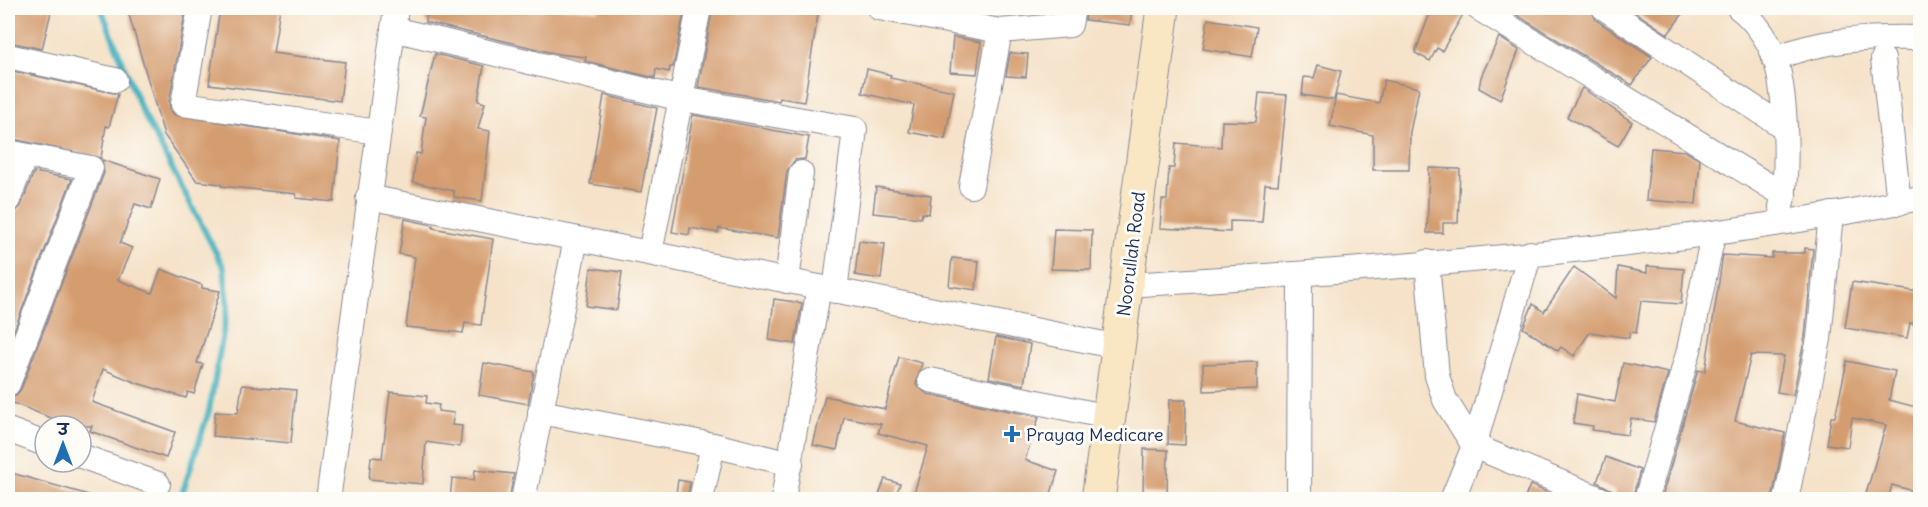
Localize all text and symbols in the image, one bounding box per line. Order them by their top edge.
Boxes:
street label: Noorullah Road [1112,190,1150,318]
north arrow [33,414,93,474]
text: उ [56,419,70,439]
place label: Prayag Medicare [1026,423,1164,446]
marker: Prayag Medicare [1003,425,1021,443]

